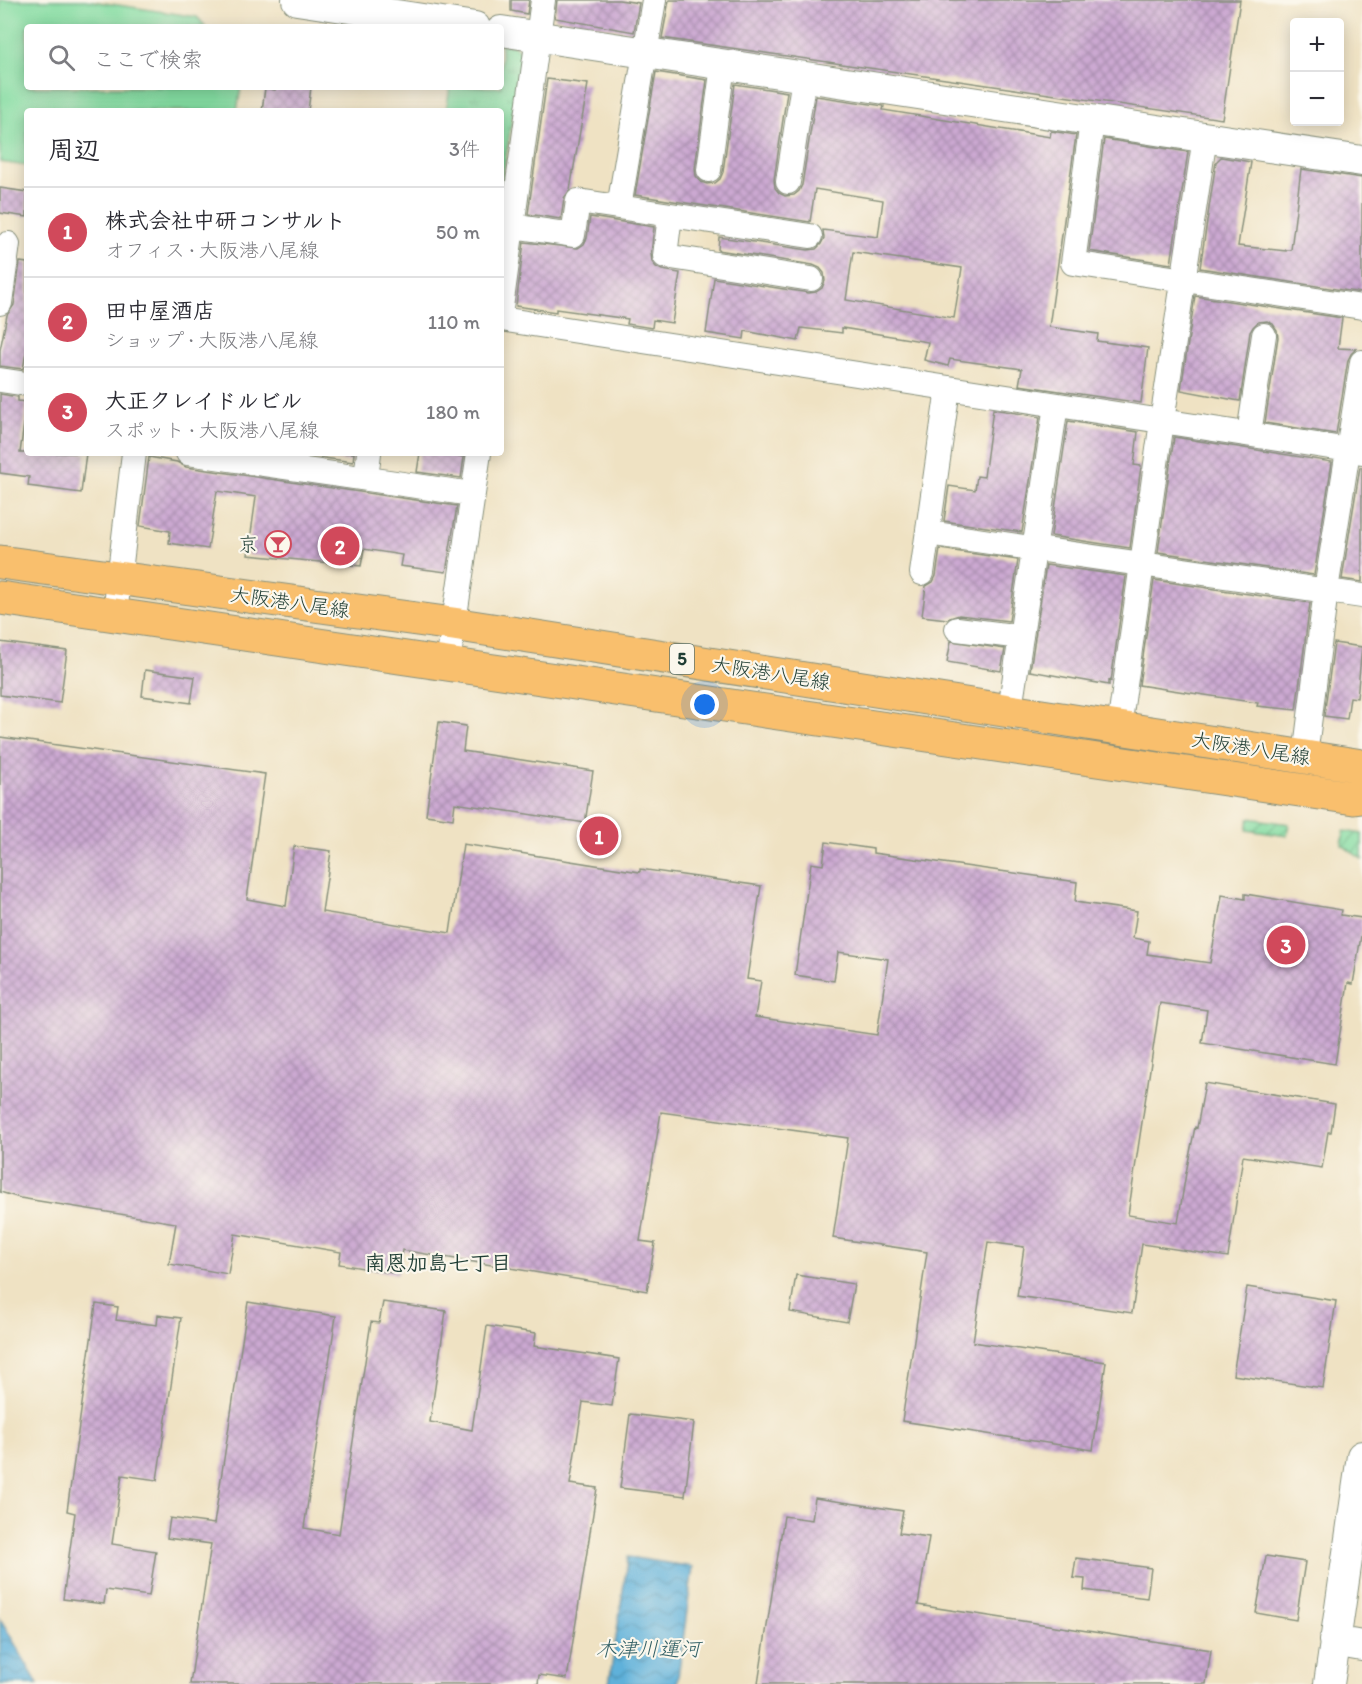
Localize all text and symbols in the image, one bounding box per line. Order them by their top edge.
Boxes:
map controls [1290,18,1344,126]
button: + [1290,18,1344,72]
search box [24,24,504,90]
icon: search [45,41,78,74]
text: ここで検索 [93,46,203,73]
button: − [1290,72,1344,126]
text: 周辺 [48,134,100,166]
text: 3件 [449,137,480,161]
text: 株式会社中研コンサルト [105,207,346,234]
text: 1 [63,220,72,244]
text: 50 m [436,220,480,244]
text: オフィス · 大阪港八尾線 [105,238,319,262]
text: 田中屋酒店 [105,297,215,324]
text: 2 [62,310,73,334]
text: 110 m [428,310,480,334]
text: ショップ · 大阪港八尾線 [105,328,318,352]
text: 大正クレイドルビル [105,387,303,414]
text: 3 [62,400,73,424]
text: 180 m [426,400,480,424]
text: スポット · 大阪港八尾線 [105,418,319,442]
pin: 2 [320,524,360,568]
bar icon: 京 [263,529,293,559]
place label: 京 [238,532,258,556]
street label: 大阪港八尾線 [229,582,351,622]
road number: 5 [670,644,694,674]
street label: 大阪港八尾線 [710,652,832,694]
your location [690,690,719,719]
street label: 大阪港八尾線 [1190,727,1312,769]
pin: 1 [580,814,618,858]
pin: 3 [1266,922,1306,968]
district label: 南恩加島七丁目 [365,1250,512,1275]
water label: 木津川運河 [596,1636,703,1661]

